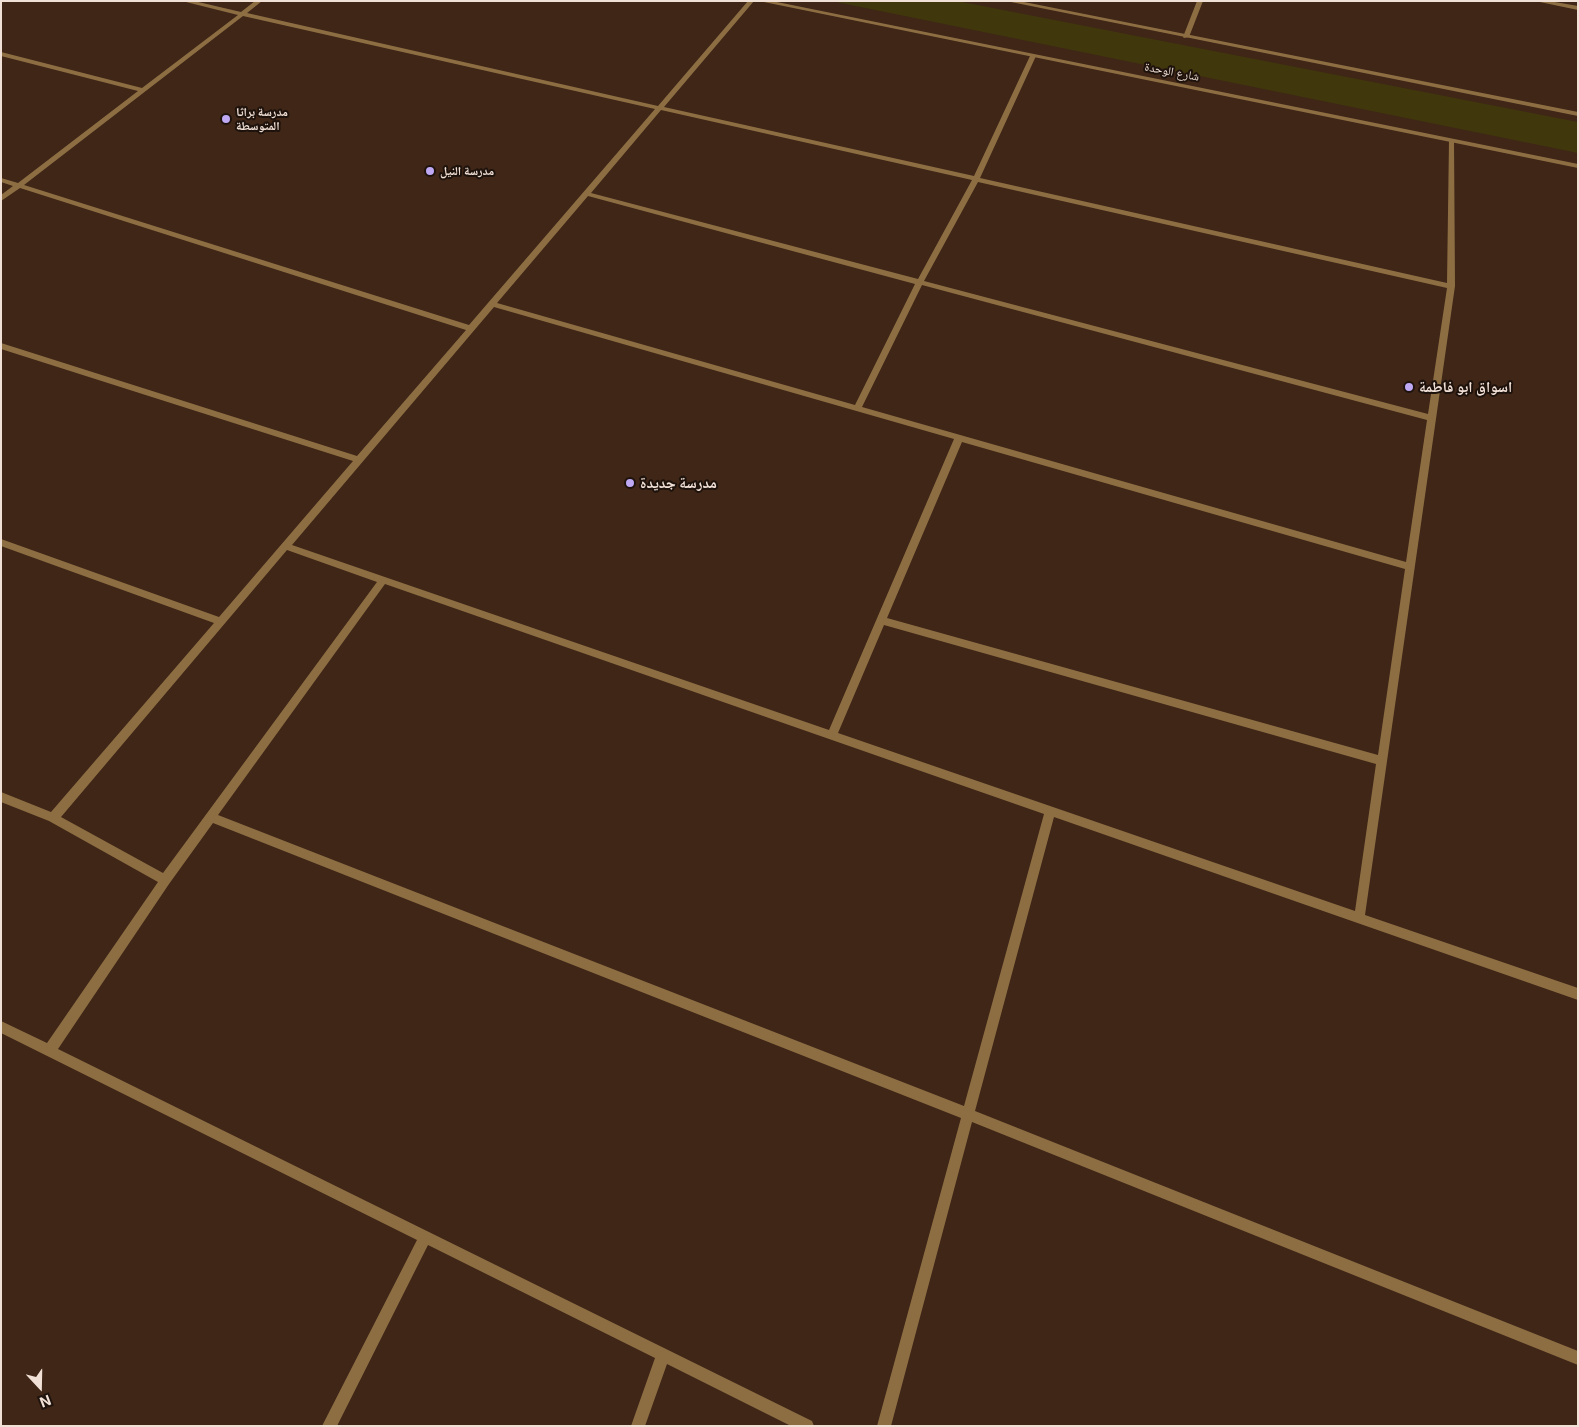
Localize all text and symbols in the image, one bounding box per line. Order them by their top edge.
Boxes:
street label: شارع الوحدة [1143,60,1201,84]
place label: مدرسة براثا المتوسطة [236,105,288,133]
marker: مدرسة براثا المتوسطة [220,113,232,125]
place label: مدرسة النيل [440,164,494,178]
marker: مدرسة النيل [424,165,436,177]
place label: اسواق ابو فاطمة [1419,378,1512,396]
marker: اسواق ابو فاطمة [1403,381,1415,393]
place label: مدرسة جديدة [640,474,717,492]
marker: مدرسة جديدة [624,477,636,489]
north arrow [15,1362,65,1412]
text: N [38,1392,54,1411]

